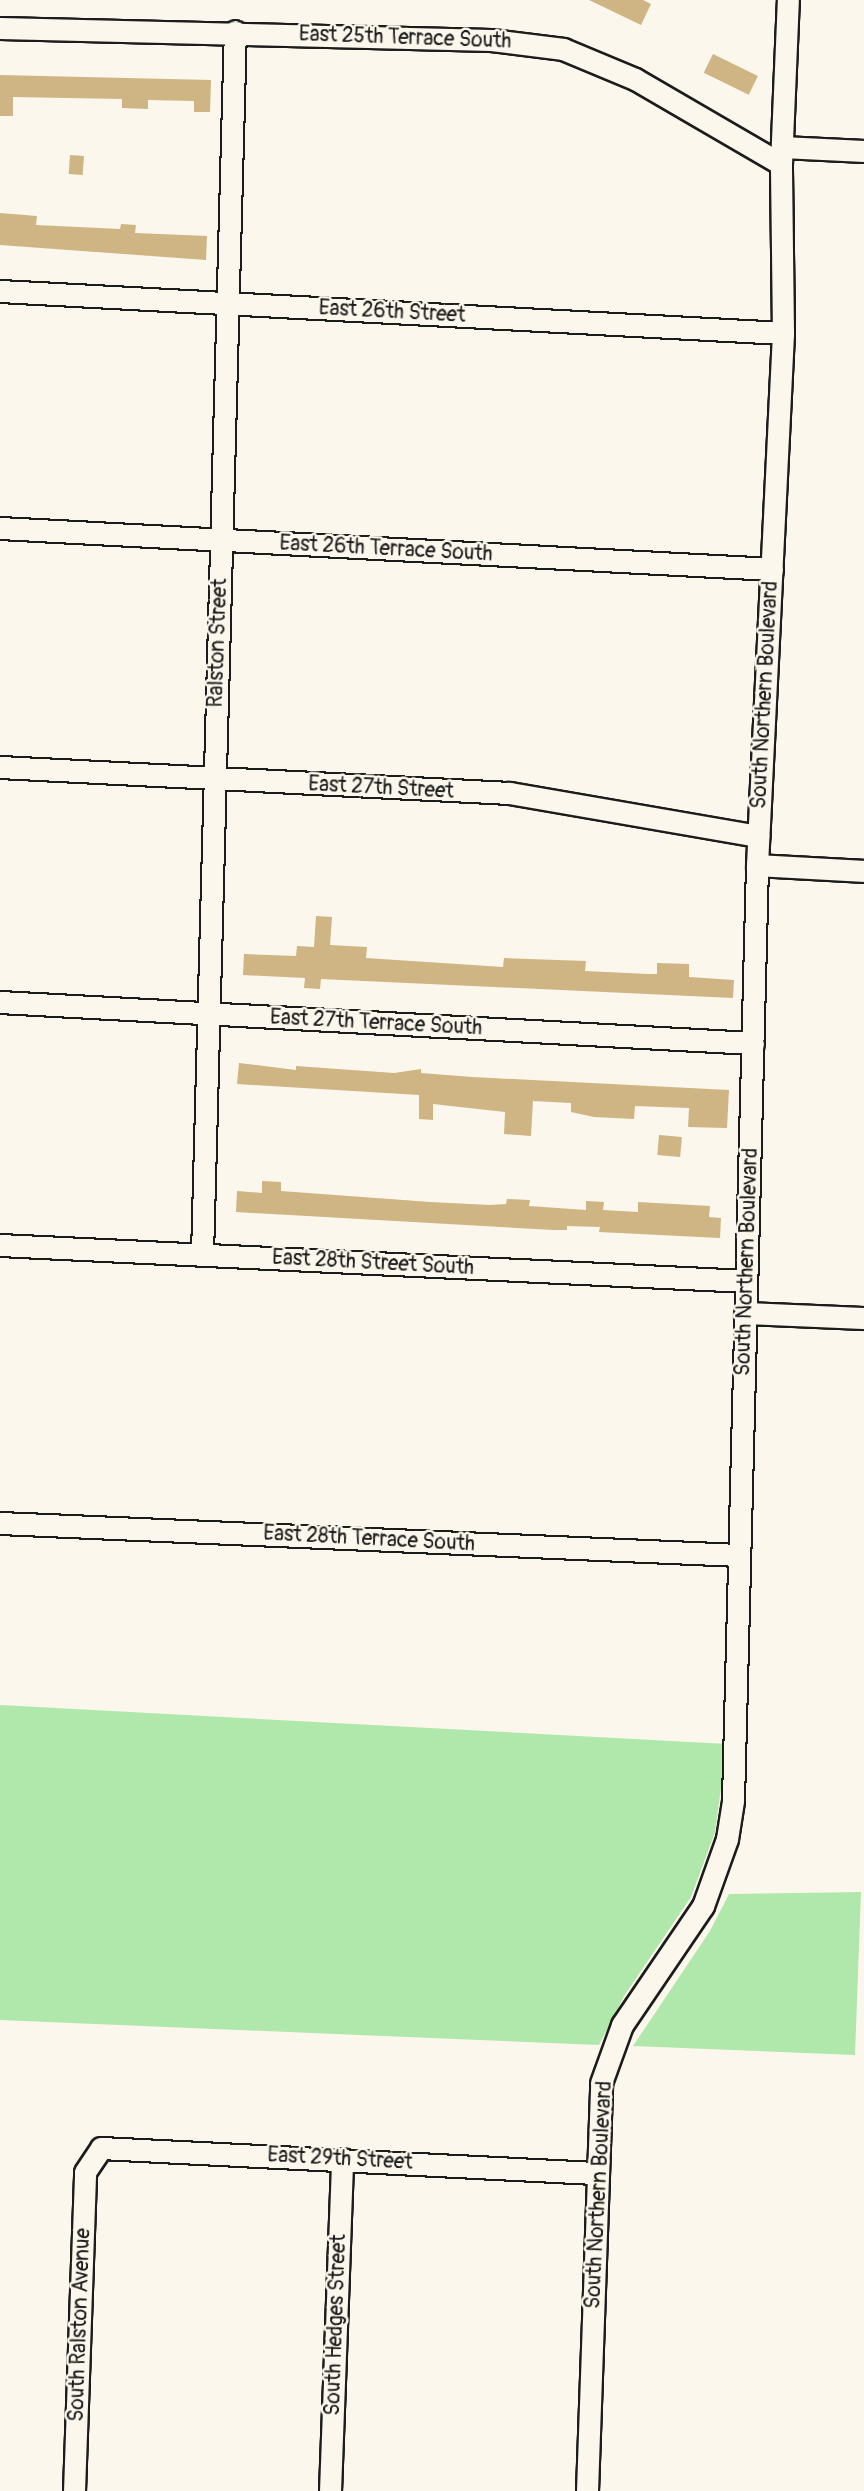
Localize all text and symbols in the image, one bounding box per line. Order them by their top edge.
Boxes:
street label: East 25th Terrace South [298,22,512,54]
street label: East 26th Street [318,296,466,328]
street label: East 26th Terrace South [279,531,493,567]
street label: Ralston Street [203,578,233,708]
street label: South Northern Boulevard [746,580,784,810]
street label: East 27th Street [308,772,454,804]
street label: East 27th Terrace South [269,1005,483,1041]
street label: South Northern Boulevard [730,1148,764,1376]
street label: East 28th Street South [271,1245,475,1281]
street label: East 28th Terrace South [263,1521,475,1557]
street label: South Northern Boulevard [580,2080,618,2310]
street label: East 29th Street [267,2143,413,2175]
street label: South Ralston Avenue [64,2228,96,2422]
street label: South Hedges Street [320,2234,352,2416]

